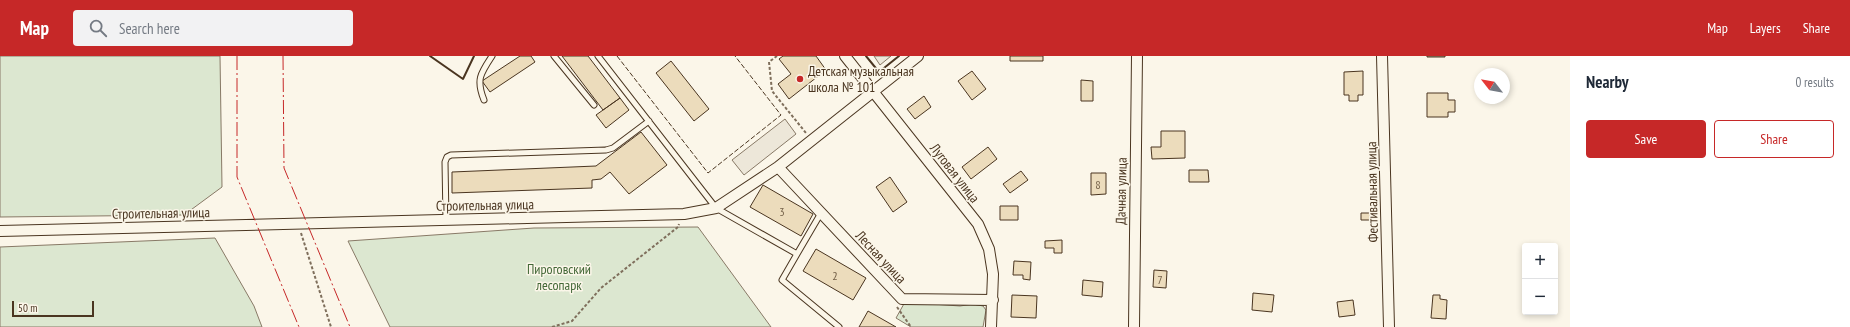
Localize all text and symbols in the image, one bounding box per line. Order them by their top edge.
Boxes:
search box [73,10,353,46]
text: Map [20,16,49,40]
icon: search [87,17,109,39]
text: Search here [119,19,180,38]
text: Map [1707,19,1728,37]
text: Layers [1750,19,1781,37]
text: Share [1803,19,1830,37]
place label: Детская музыкальная школа № 101 [808,62,914,96]
north arrow [1474,68,1510,104]
text: Nearby [1586,71,1629,93]
marker: Детская музыкальная школа № 101 [795,74,805,84]
text: 0 results [1795,74,1834,91]
button: Save [1586,120,1706,158]
button: Share [1714,120,1834,158]
street label: Луговая улица [926,139,984,206]
street label: Фестивальная улица [1362,141,1382,243]
street label: Дачная улица [1111,157,1131,225]
house number: 8 [1095,177,1101,192]
street label: Строительная улица [436,195,534,215]
street label: Строительная улица [112,203,210,223]
house number: 3 [779,204,785,219]
street label: Лесная улица [851,226,910,287]
map controls [1522,243,1558,315]
button: + [1522,243,1558,279]
park label: Пироговский лесопарк [527,260,591,294]
house number: 2 [832,268,838,283]
house number: 7 [1157,272,1163,287]
button: − [1522,279,1558,315]
scale bar [12,299,94,318]
text: 50 m [18,301,37,315]

